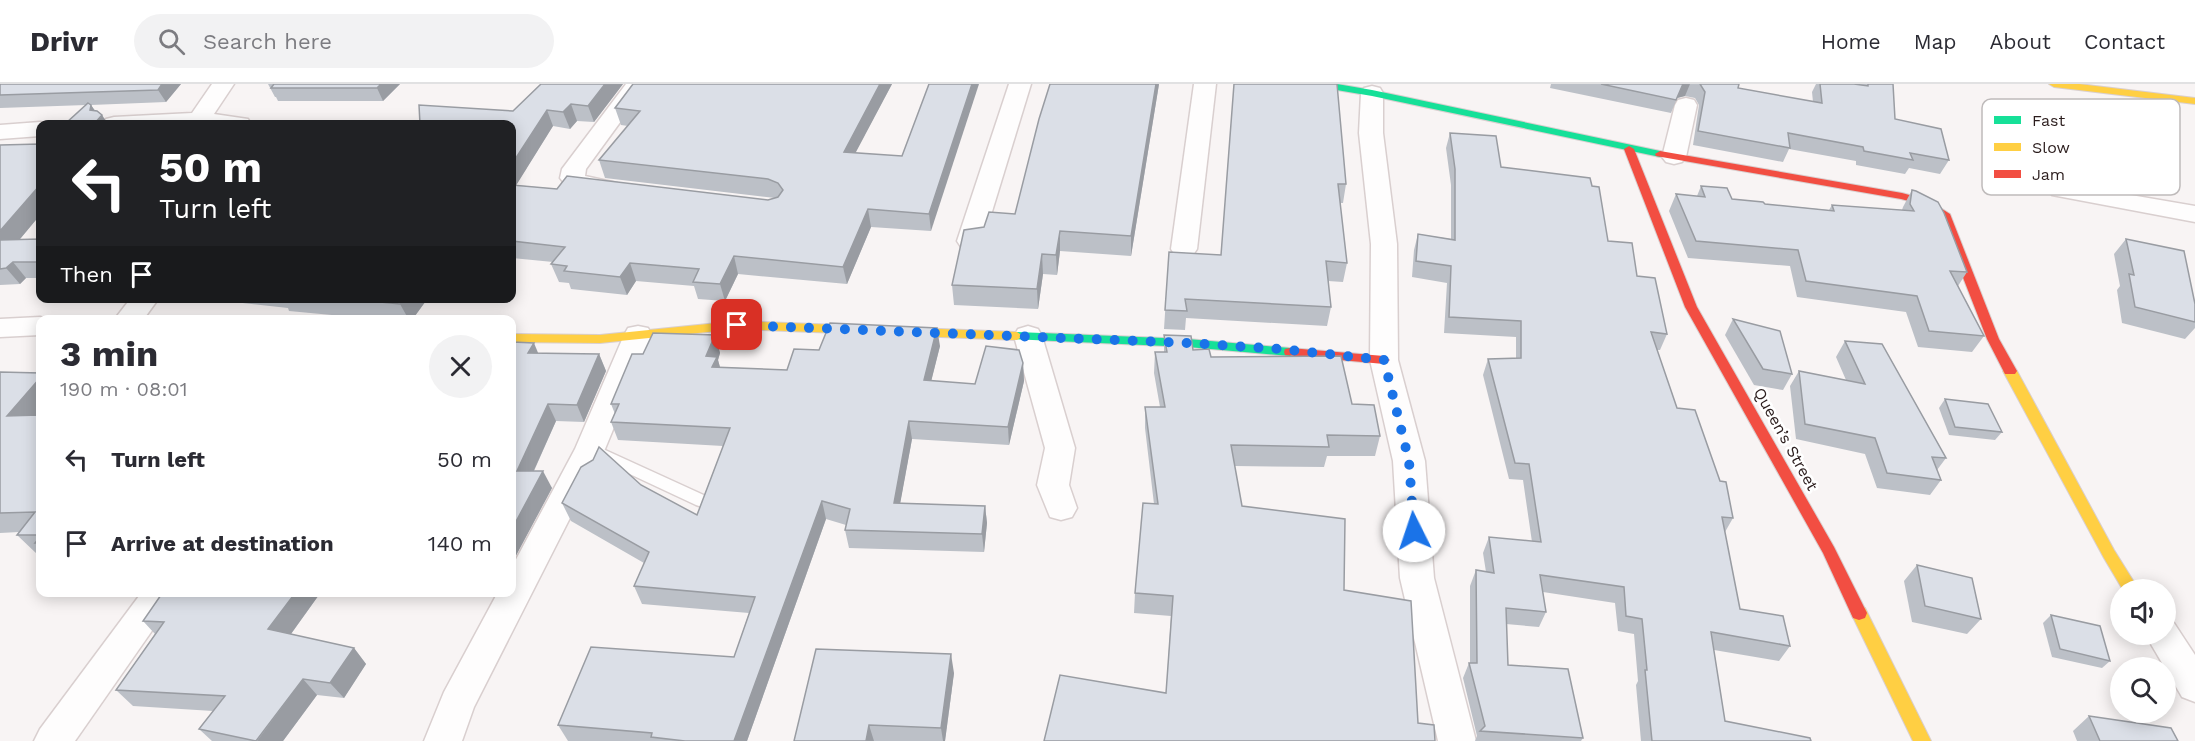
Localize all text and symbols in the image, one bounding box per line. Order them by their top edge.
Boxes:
search box [134,14,554,68]
text: Drivr [30,25,98,58]
icon: search [155,25,188,58]
text: Search here [203,29,332,54]
text: Home [1821,29,1881,54]
text: Map [1914,29,1957,54]
text: About [1990,29,2051,54]
text: Contact [2084,29,2165,54]
legend [1982,99,2180,195]
text: Fast [2032,111,2065,130]
text: Slow [2032,138,2070,157]
text: 50 m [159,143,262,192]
icon: left [60,144,138,222]
text: Jam [2032,165,2065,184]
text: Turn left [159,193,271,225]
icon: arrive [125,258,158,291]
text: Then [60,262,113,287]
pin [711,299,762,350]
icon: arrive [720,308,753,341]
text: 3 min [60,333,158,375]
button: close [429,335,492,398]
text: 190 m · 08:01 [60,377,188,401]
street label: Queen’s Street [1750,384,1822,494]
icon: left [60,443,93,476]
text: Turn left [111,447,205,472]
text: 50 m [437,447,492,472]
position arrow [1382,499,1446,563]
icon: arrive [60,527,93,560]
text: Arrive at destination [111,531,334,556]
text: 140 m [428,531,492,556]
map controls [2110,579,2176,723]
button: sound [2110,579,2176,645]
button: search [2110,657,2176,723]

